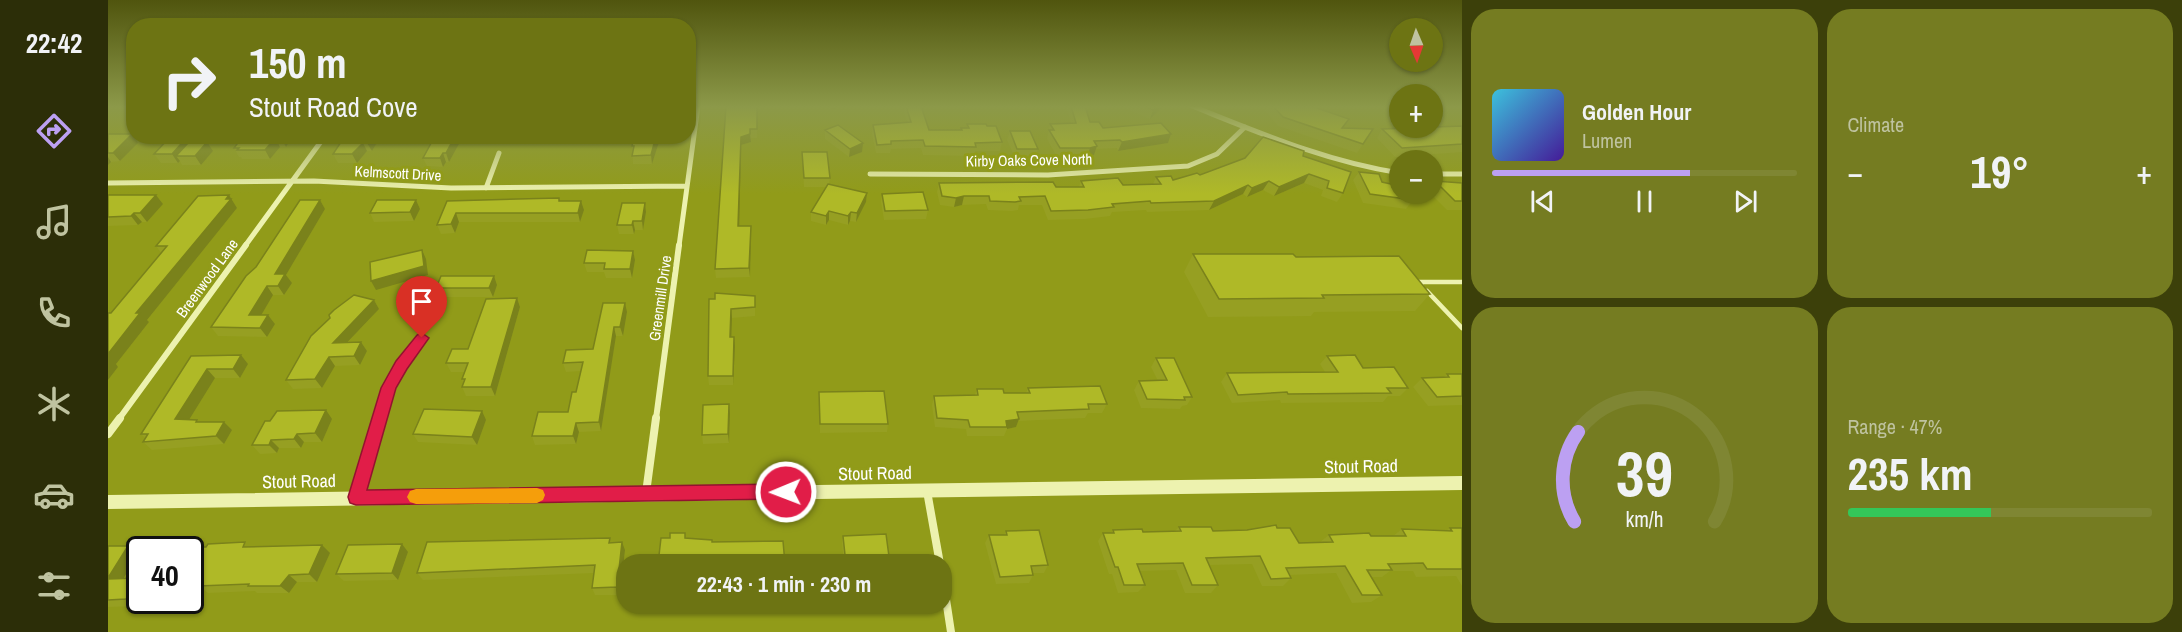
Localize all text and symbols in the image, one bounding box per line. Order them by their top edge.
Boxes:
north arrow [1389,18,1443,72]
map controls [1389,18,1443,204]
text: 22:42 [26,25,82,61]
text: 150 m [249,35,347,91]
icon: right [150,42,228,120]
button: + [1389,84,1443,138]
text: Stout Road Cove [249,89,418,125]
text: Golden Hour [1582,97,1691,127]
icon: directions [33,110,75,152]
text: Climate [1848,111,1904,138]
text: Lumen [1582,127,1632,154]
text: 19° [1970,141,2029,202]
street label: Kirby Oaks Cove North [966,148,1092,172]
button: − [1389,150,1443,204]
text: − [1848,150,1863,194]
text: + [2136,150,2152,194]
street label: Kelmscott Drive [354,160,442,186]
icon: previous [1526,185,1559,218]
icon: pause [1628,185,1661,218]
icon: next [1729,185,1762,218]
icon: music [33,201,75,243]
street label: Breenwood Lane [171,234,243,322]
street label: Greenmill Drive [644,254,676,342]
pin [396,276,447,338]
icon: arrive [405,285,438,318]
icon: phone [33,292,75,334]
icon: climate [33,383,75,425]
text: Range · 47% [1848,413,1942,440]
text: 39 [1616,431,1673,515]
text: 235 km [1848,443,1973,504]
street label: Stout Road [1324,453,1398,479]
position arrow [754,460,818,524]
street label: Stout Road [838,460,912,486]
street label: Stout Road [262,468,336,494]
icon: car [33,474,75,516]
text: km/h [1625,505,1663,534]
speed limit sign: 40 [126,536,204,614]
icon: filters [33,565,75,607]
text: 22:43 · 1 min · 230 m [697,569,871,599]

